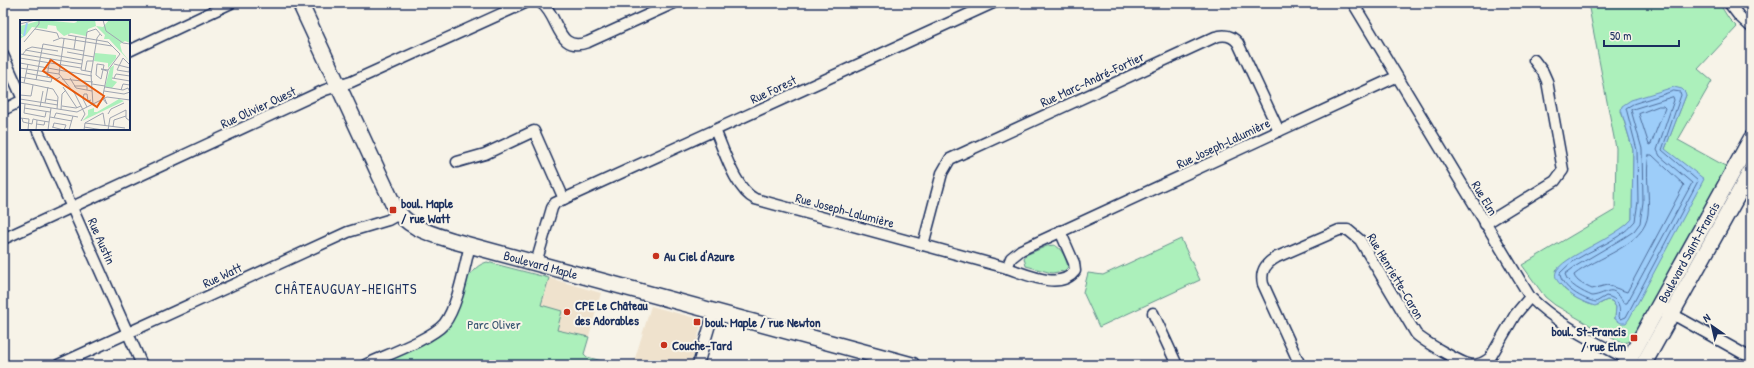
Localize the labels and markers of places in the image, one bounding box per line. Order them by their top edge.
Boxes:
place label: boul. Maple / rue Watt [401,194,454,227]
marker: boul. Maple / rue Watt [388,205,398,215]
place label: Au Ciel d'Azure [664,247,736,265]
marker: Au Ciel d'Azure [651,251,661,261]
place label: CPE Le Château des Adorables [575,296,649,329]
marker: CPE Le Château des Adorables [562,307,572,317]
place label: boul. Maple / rue Newton [705,313,821,332]
marker: boul. Maple / rue Newton [692,317,702,327]
place label: boul. St-Francis / rue Elm [1551,322,1626,355]
marker: boul. St-Francis / rue Elm [1629,333,1639,343]
place label: Couche-Tard [672,336,733,354]
marker: Couche-Tard [659,340,669,350]

